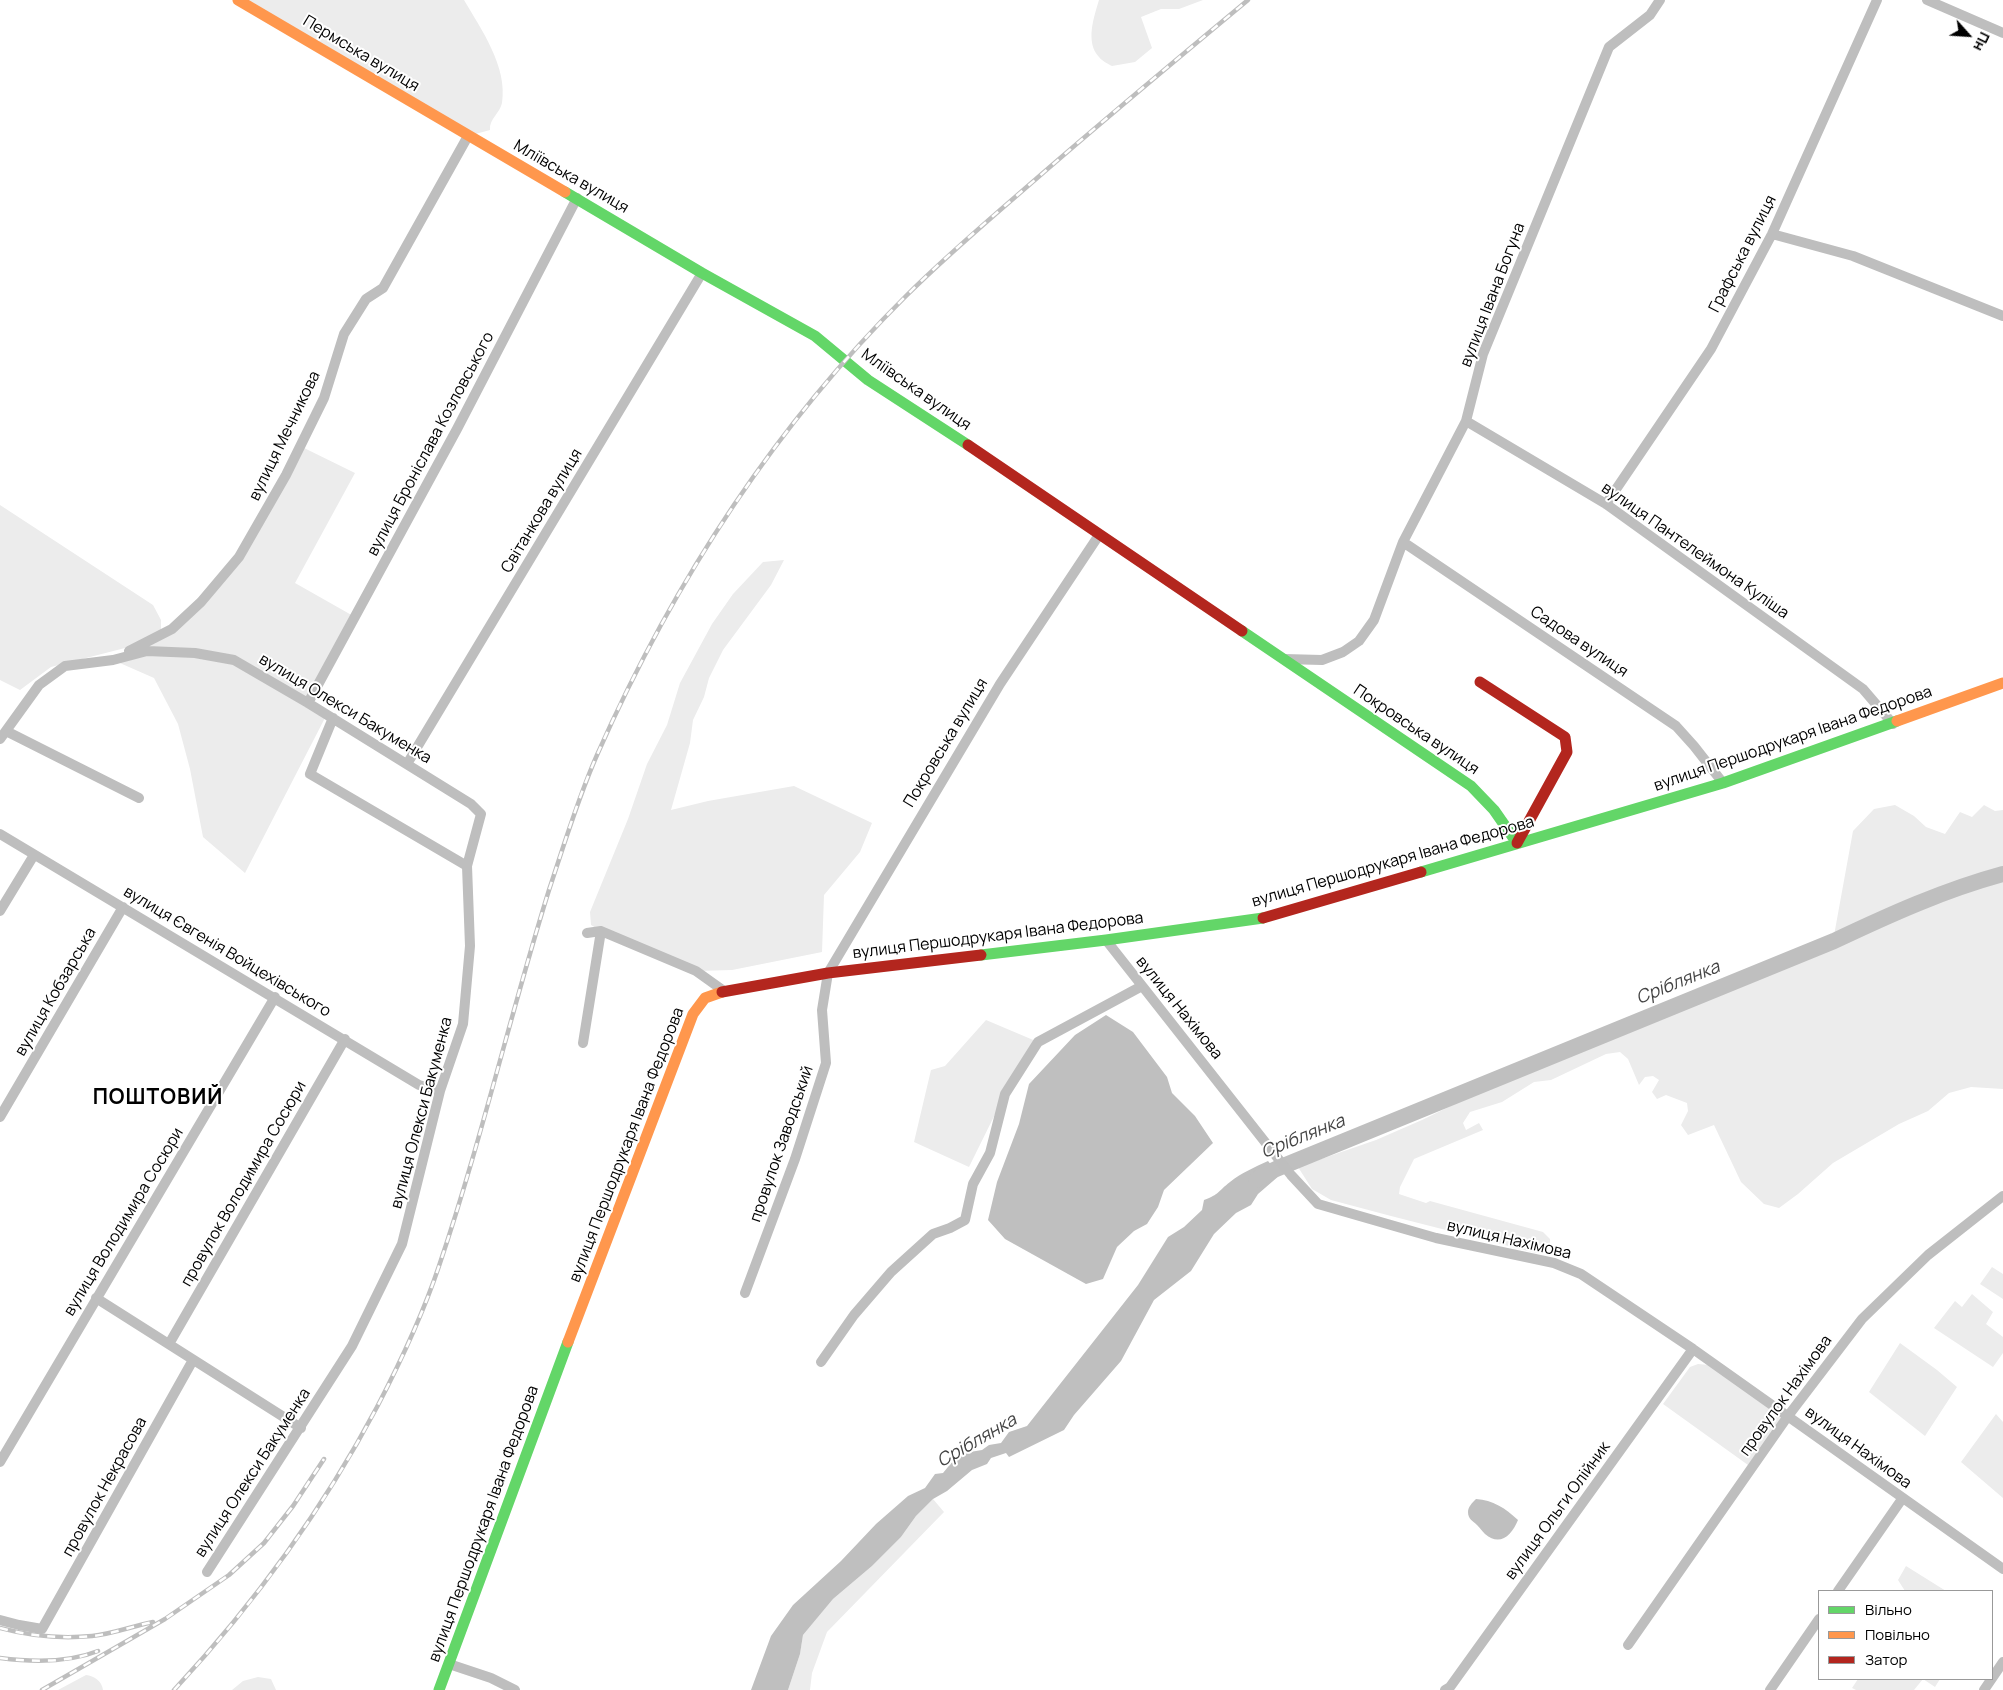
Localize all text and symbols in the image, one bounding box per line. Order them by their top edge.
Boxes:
north arrow [1943,10,1993,60]
street label: Пермська вулиця [299,12,423,96]
text: Пн [1969,29,1995,54]
street label: Мліївська вулиця [510,136,632,218]
street label: Графська вулиця [1705,192,1781,316]
street label: вулиця Івана Богуна [1457,220,1529,370]
street label: вулиця Броніслава Козловського [364,329,498,559]
street label: Мліївська вулиця [857,345,975,435]
street label: вулиця Мечникова [245,368,325,504]
street label: Світанкова вулиця [497,445,587,577]
street label: вулиця Пантелеймона Куліша [1598,479,1792,623]
street label: Садова вулиця [1526,602,1632,682]
street label: вулиця Олекси Бакуменка [255,650,435,768]
street label: Покровська вулиця [900,675,992,811]
street label: Покровська вулиця [1350,681,1482,779]
street label: вулиця Першодрукаря Івана Федорова [1651,682,1935,796]
street label: вулиця Першодрукаря Івана Федорова [1250,812,1536,912]
street label: вулиця Євгенія Войцехівського [120,882,334,1022]
street label: вулиця Першодрукаря Івана Федорова [852,909,1144,963]
street label: вулиця Кобзарська [11,924,101,1060]
street label: вулиця Нахімова [1132,953,1226,1063]
water label: Сріблянка [1633,956,1723,1010]
street label: вулиця Першодрукаря Івана Федорова [566,1005,688,1285]
street label: вулиця Олекси Бакуменка [387,1015,457,1211]
street label: провулок Заводський [746,1063,818,1225]
street label: провулок Володимира Сосюри [177,1078,311,1290]
district label: ПОШТОВИЙ [92,1085,224,1111]
water label: Сріблянка [1258,1110,1348,1164]
street label: вулиця Володимира Сосюри [60,1124,188,1320]
street label: вулиця Нахімова [1445,1216,1573,1264]
street label: провулок Нахімова [1736,1332,1836,1460]
street label: вулиця Першодрукаря Івана Федорова [425,1383,543,1665]
street label: вулиця Олекси Бакуменка [191,1385,315,1561]
street label: вулиця Нахімова [1801,1403,1915,1493]
water label: Сріблянка [933,1410,1021,1472]
street label: провулок Некрасова [59,1414,151,1560]
street label: вулиця Ольги Олійник [1501,1438,1615,1584]
legend [1818,1590,1993,1680]
text: Вільно [1865,1599,1912,1620]
text: Повільно [1865,1624,1930,1645]
text: Затор [1865,1649,1907,1670]

